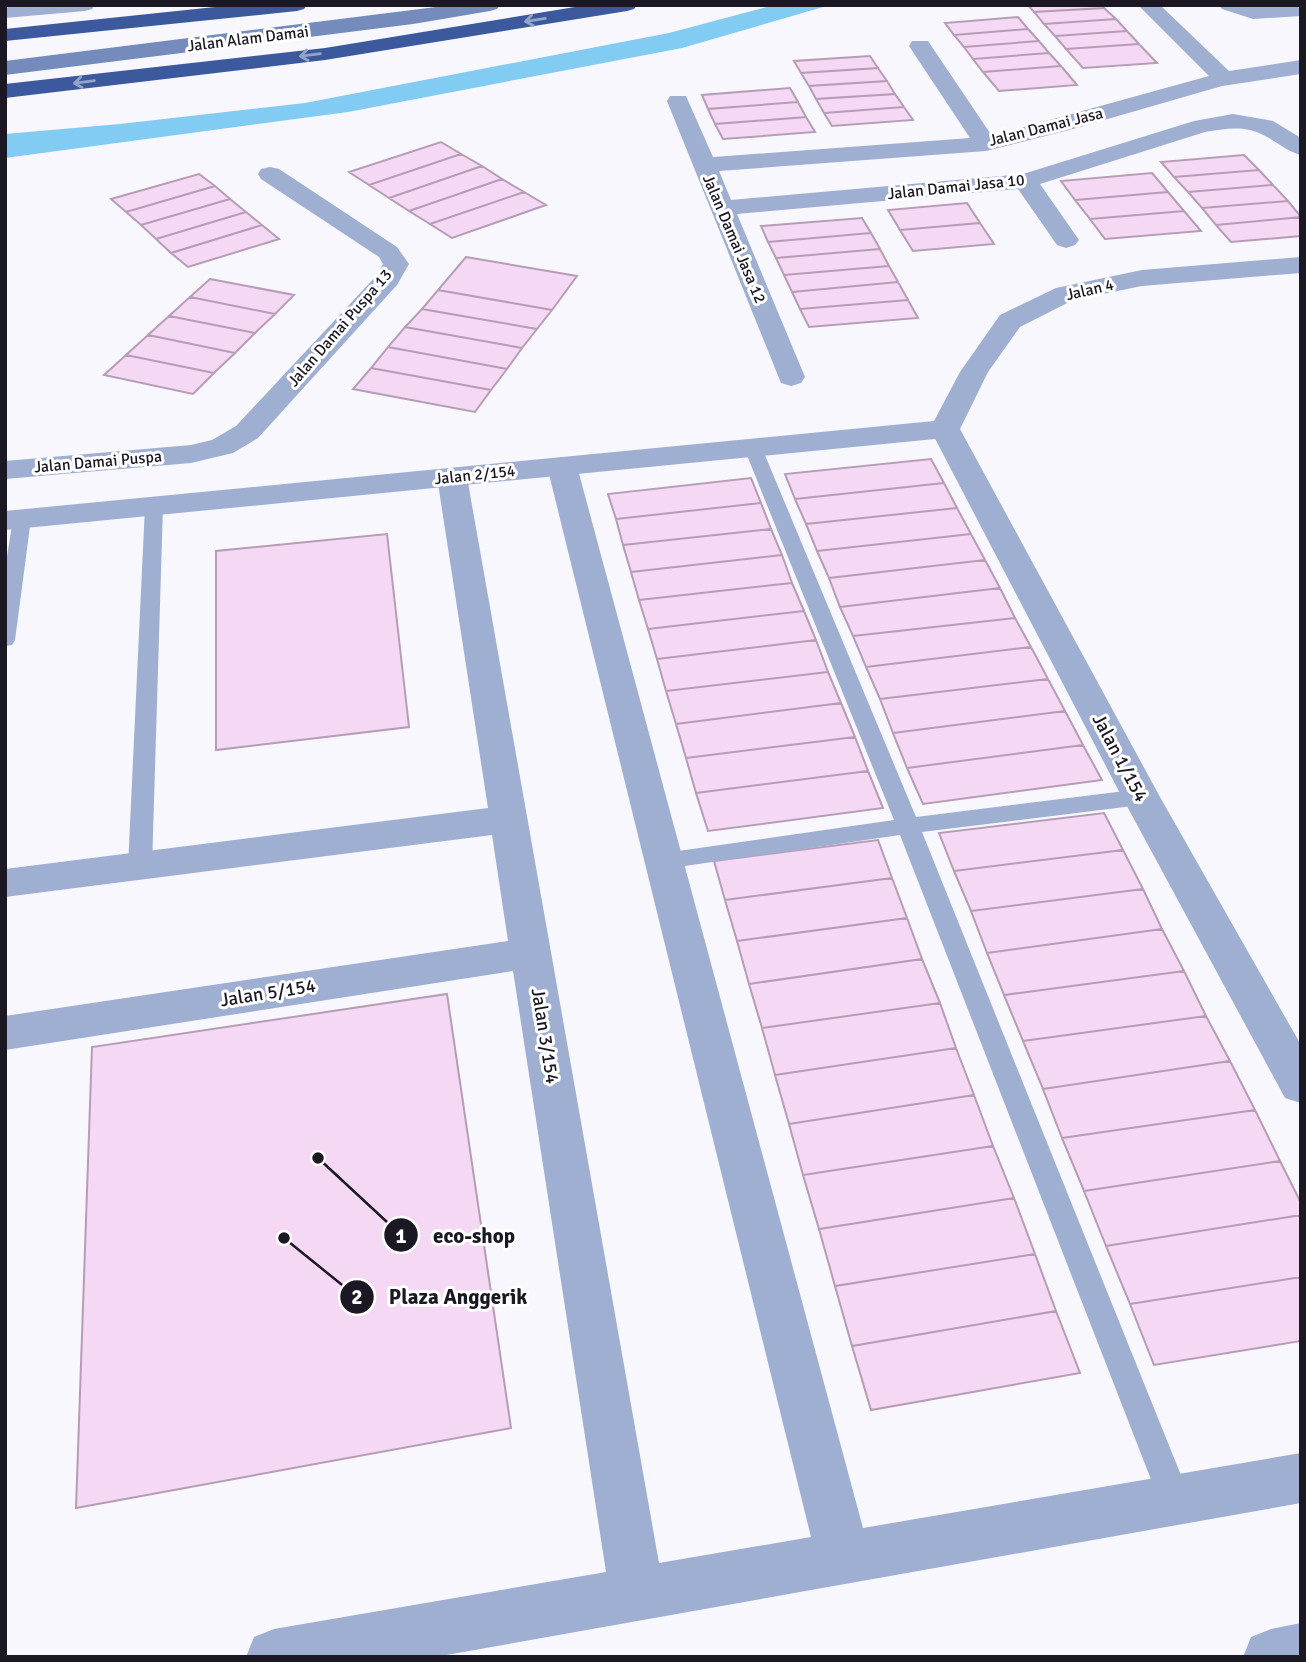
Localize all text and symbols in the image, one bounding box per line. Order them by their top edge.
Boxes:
one-way arrow [524,14,547,27]
street label: Jalan Alam Damai [186,22,310,56]
one-way arrow [299,49,322,62]
one-way arrow [73,75,96,88]
street label: Jalan Damai Jasa [987,103,1105,151]
street label: Jalan Damai Jasa 10 [886,170,1026,204]
street label: Jalan Damai Jasa 12 [698,172,770,306]
street label: Jalan Damai Puspa 13 [284,265,396,391]
street label: Jalan 4 [1064,275,1116,305]
street label: Jalan Damai Puspa [33,446,163,478]
street label: Jalan 2/154 [434,461,517,489]
street label: Jalan 1/154 [1087,710,1153,806]
street label: Jalan 5/154 [218,974,318,1012]
street label: Jalan 3/154 [526,986,564,1086]
callout: eco-shop [384,1214,529,1256]
text: 1 [395,1223,407,1249]
text: eco-shop [433,1223,515,1249]
callout: Plaza Anggerik [340,1276,541,1318]
text: 2 [351,1284,363,1310]
text: Plaza Anggerik [389,1284,527,1310]

